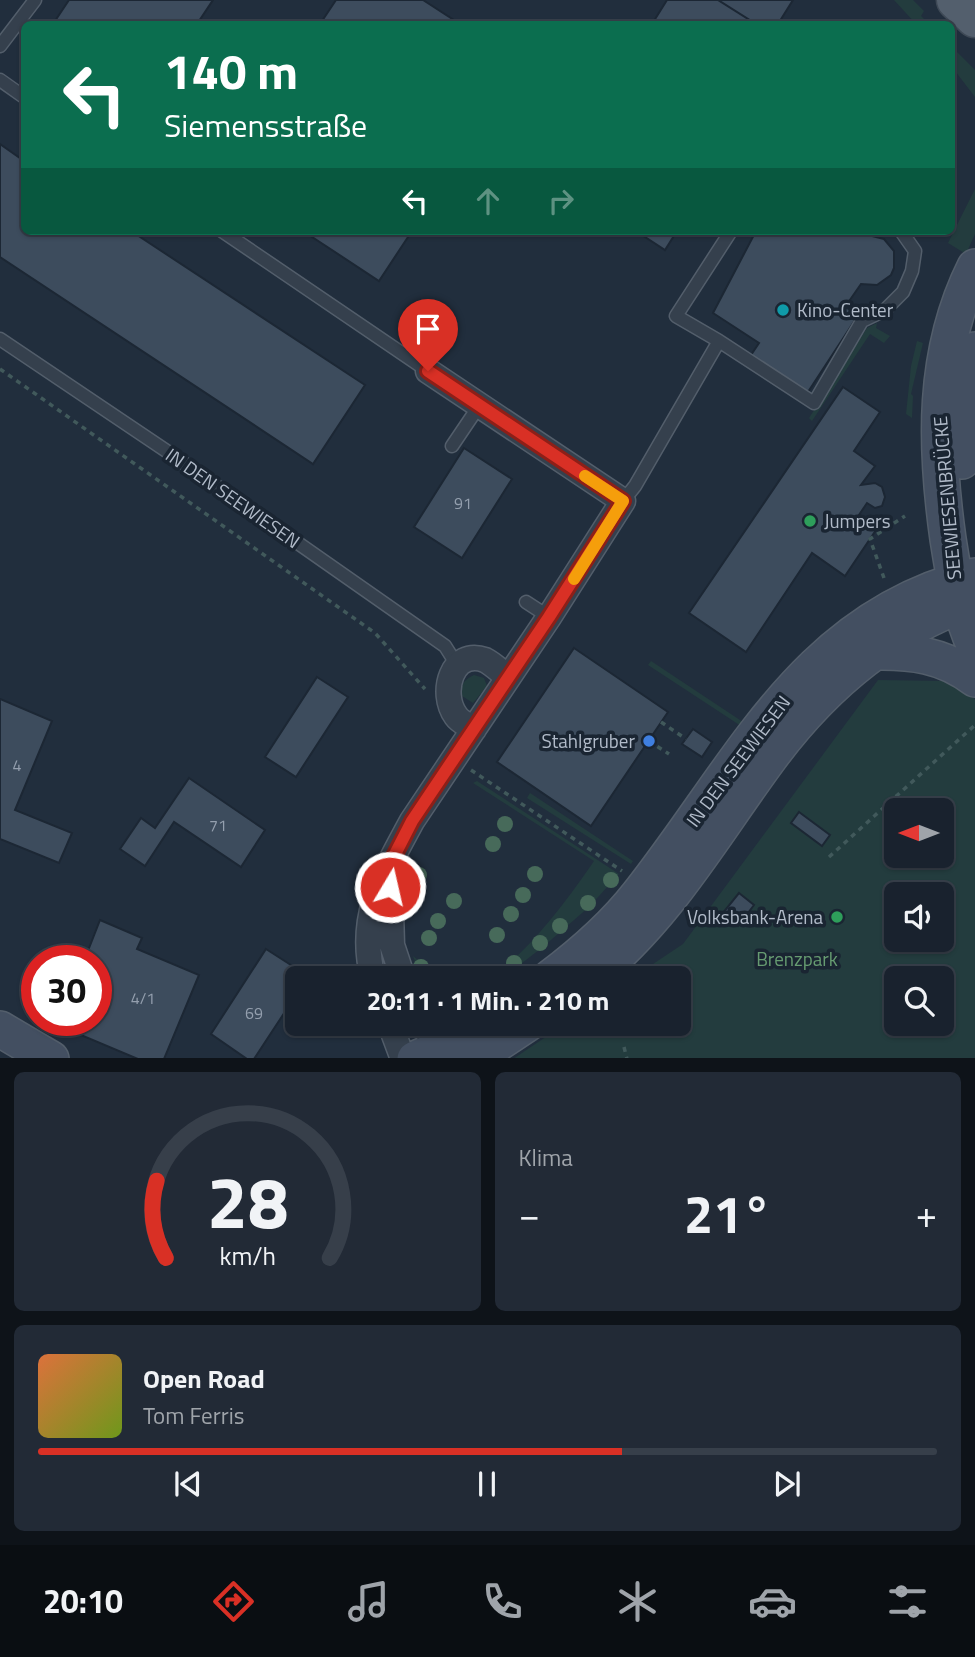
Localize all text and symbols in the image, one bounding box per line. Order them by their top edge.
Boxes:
text: 140 m [164,33,298,108]
icon: left [49,49,140,140]
text: Siemensstraße [164,101,367,149]
icon: left [396,182,434,220]
icon: ahead [469,182,507,220]
icon: right [542,182,580,220]
place label: Kino-Center [797,295,894,324]
pin [398,299,458,371]
marker: Kino-Center [775,302,791,318]
icon: arrive [409,310,447,348]
street label: SEEWIESENBRÜCKE [925,415,968,581]
street label: IN DEN SEEWIESEN [160,440,306,555]
house number: 91 [454,491,472,515]
place label: Jumpers [824,506,891,535]
marker: Jumpers [802,513,818,529]
street label: IN DEN SEEWIESEN [678,689,797,833]
place label: Stahlgruber [542,726,635,755]
marker: Stahlgruber [641,733,657,749]
house number: 4 [13,753,22,777]
north arrow [884,798,954,868]
map controls [884,798,954,1036]
house number: 71 [209,813,227,837]
position arrow [353,850,427,924]
button: sound [884,882,954,952]
place label: Volksbank-Arena [687,902,823,931]
marker: Volksbank-Arena [829,909,845,925]
park label: Brenzpark [756,944,838,973]
speed limit sign: 30 [21,945,112,1036]
button: search [884,966,954,1036]
text: 20:11 · 1 Min. · 210 m [367,981,609,1020]
house number: 4/1 [131,986,155,1010]
house number: 69 [245,1001,263,1025]
text: Klima [519,1140,573,1175]
text: 28 [206,1146,288,1256]
text: 21° [684,1174,771,1253]
text: − [519,1185,540,1243]
text: + [916,1185,937,1243]
text: km/h [219,1236,276,1274]
text: Open Road [143,1359,265,1398]
text: Tom Ferris [143,1398,244,1433]
icon: previous [169,1465,207,1503]
icon: pause [468,1465,506,1503]
icon: next [768,1465,806,1503]
text: 20:10 [43,1577,123,1625]
icon: directions [209,1577,258,1626]
icon: music [344,1577,393,1626]
icon: phone [478,1577,527,1626]
icon: climate [613,1577,662,1626]
icon: car [748,1577,797,1626]
icon: filters [883,1577,932,1626]

